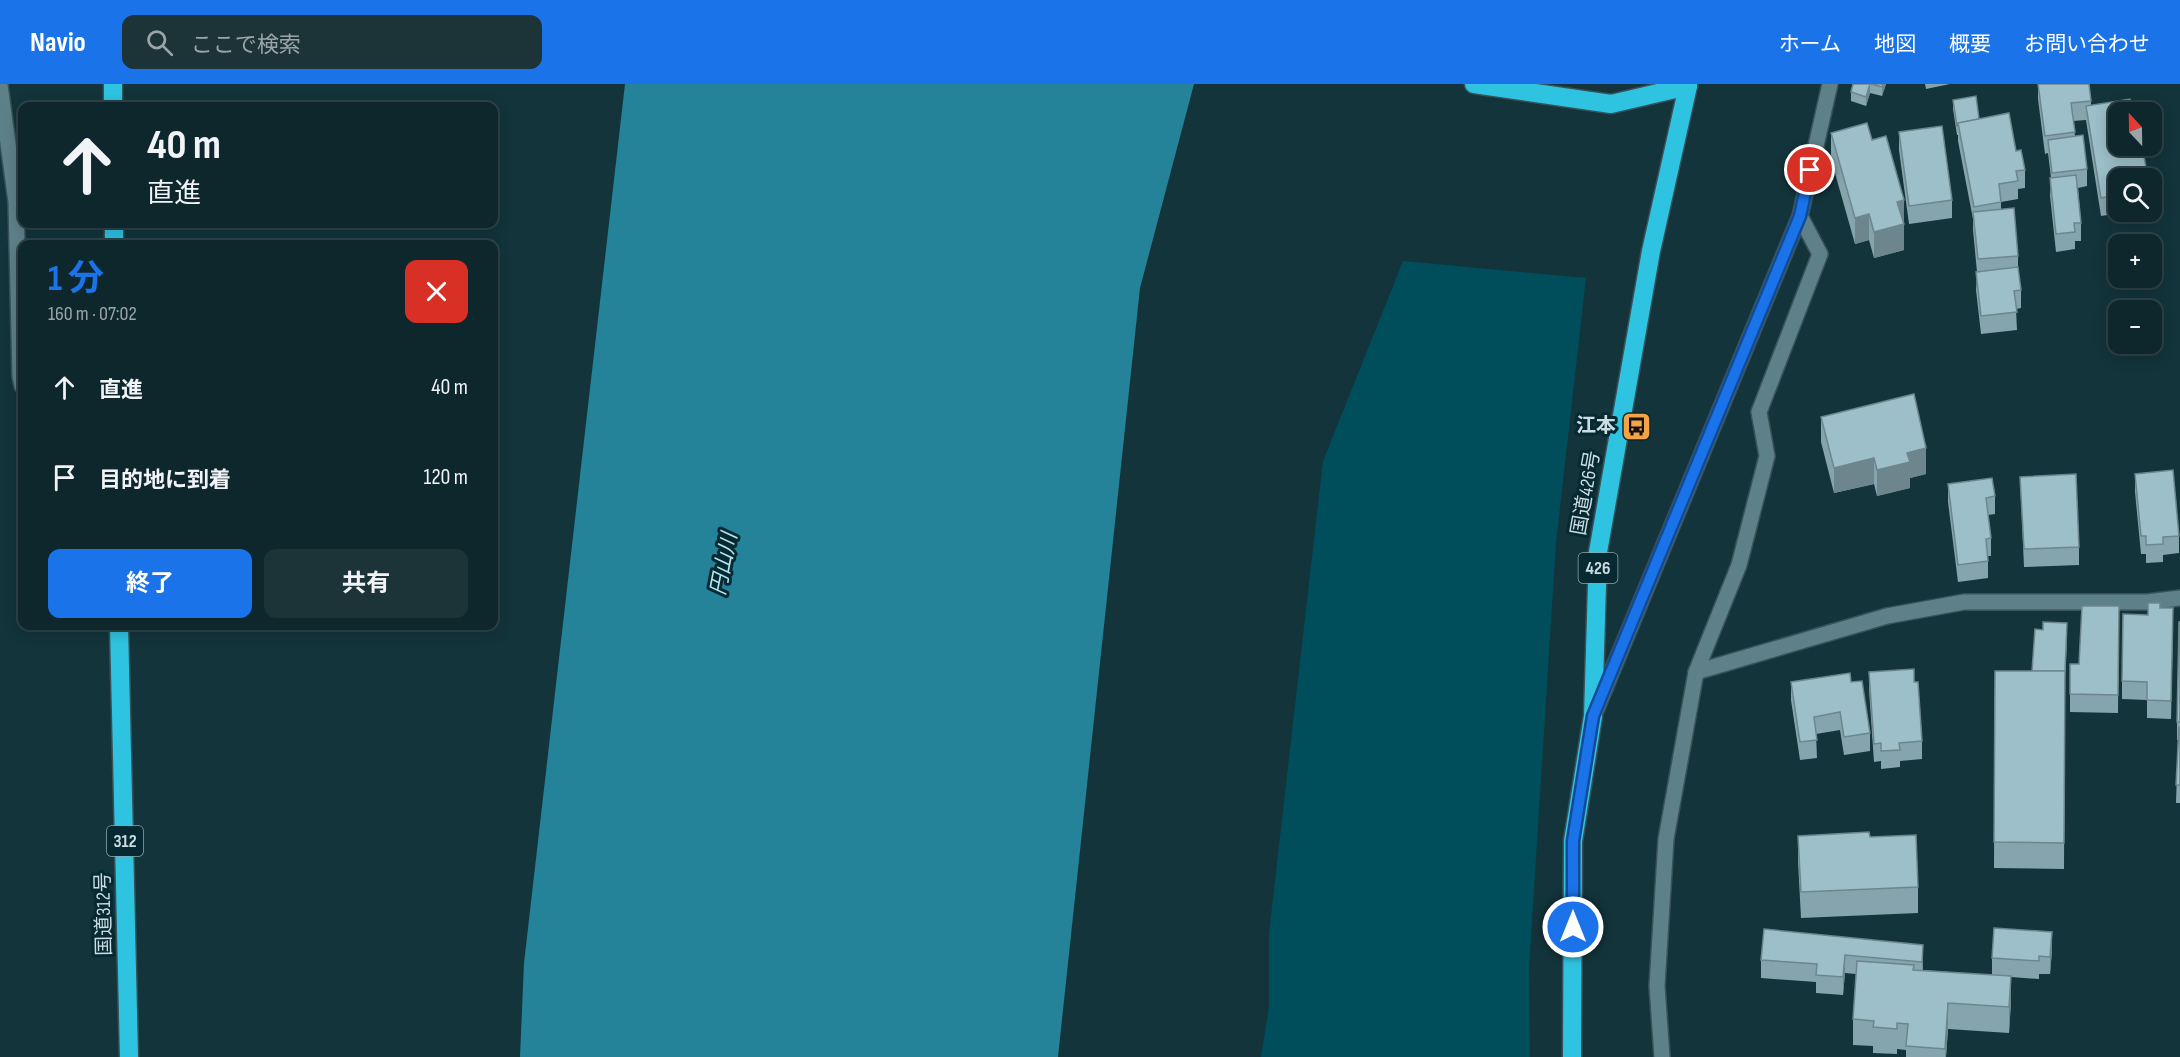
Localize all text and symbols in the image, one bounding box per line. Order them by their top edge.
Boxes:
search box [122,15,542,69]
text: Navio [30,26,86,59]
icon: search [143,26,176,59]
text: ここで検索 [191,32,301,59]
text: ホーム [1779,32,1841,57]
text: 地図 [1874,32,1916,57]
text: 概要 [1949,32,1991,57]
text: お問い合わせ [2024,32,2150,57]
north arrow [2108,102,2162,156]
map controls [2108,102,2162,354]
text: 40 m [147,120,221,171]
icon: ahead [48,126,126,204]
pin [1784,144,1835,195]
icon: arrive [1793,153,1826,186]
button: search [2108,168,2162,222]
text: 直進 [147,178,201,210]
button: + [2108,234,2162,288]
text: 1 分 [48,258,104,301]
button: close [405,260,468,323]
button: − [2108,300,2162,354]
text: 160 m · 07:02 [48,302,137,326]
icon: ahead [48,371,81,404]
text: 40 m [431,374,468,401]
text: 直進 [99,377,143,404]
bus stop icon: 江本 [1621,410,1653,442]
place label: 江本 [1576,414,1616,438]
street label: 国道426号 [1567,449,1605,537]
icon: arrive [48,461,81,494]
text: 120 m [424,464,468,491]
text: 目的地に到着 [99,467,231,494]
water label: 円山川 [706,529,743,597]
button: 終了 [48,549,252,618]
button: 共有 [264,549,468,618]
road number: 426 [1578,553,1618,583]
road number: 312 [107,826,143,856]
street label: 国道312号 [91,872,117,956]
position arrow [1541,895,1605,959]

